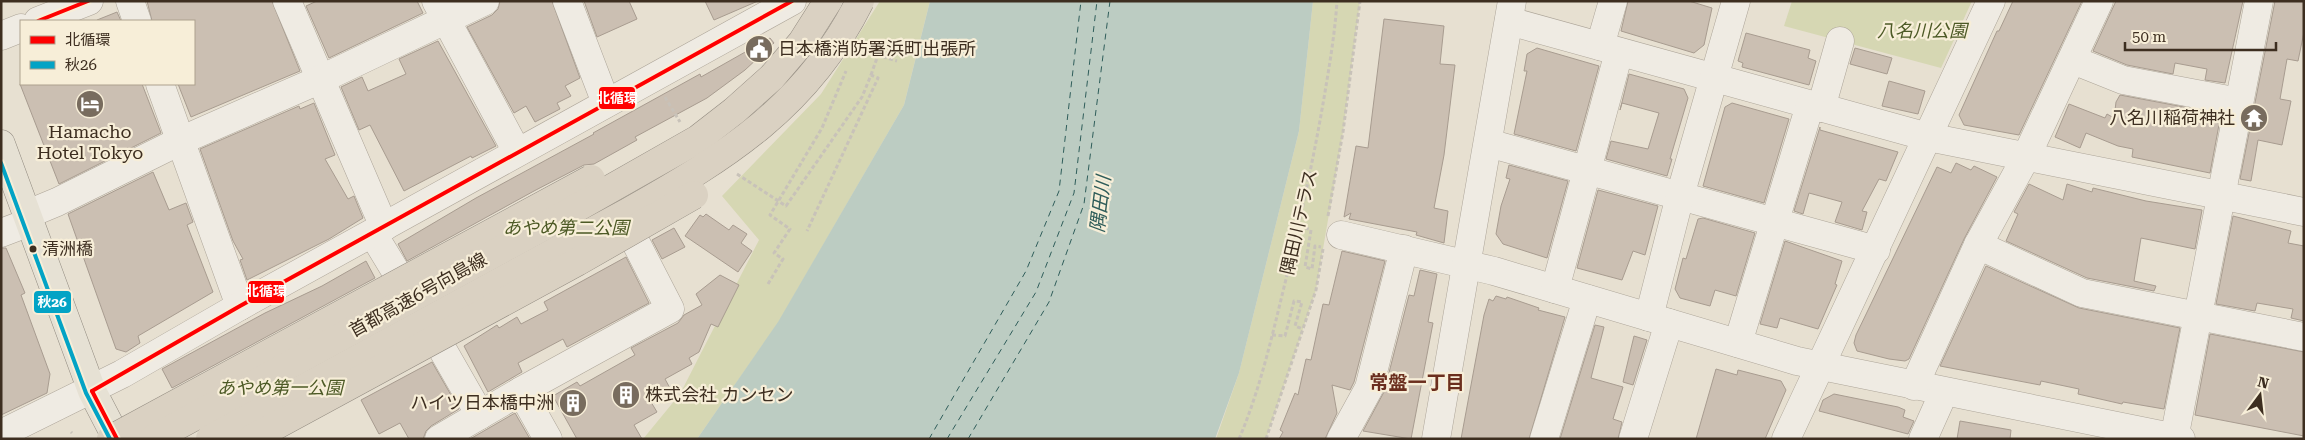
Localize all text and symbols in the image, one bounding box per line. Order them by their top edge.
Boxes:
legend [20,20,195,85]
park label: 八名川公園 [1877,20,1970,41]
scale bar [2125,20,2276,52]
text: 50 m [2132,28,2167,46]
text: 北循環 [65,31,110,49]
public building icon: 日本橋消防署浜町出張所 [744,34,774,64]
place label: 日本橋消防署浜町出張所 [778,38,976,59]
text: 秋26 [65,56,97,74]
line badge: 北循環 [598,86,636,110]
hotel icon: Hamacho Hotel Tokyo [75,89,105,119]
text: 北循環 [596,90,638,106]
temple icon: 八名川稲荷神社 [2239,103,2269,133]
place label: 八名川稲荷神社 [2109,107,2235,128]
place label: Hamacho Hotel Tokyo [37,121,143,163]
street label: 隅田川テラス [1276,167,1321,277]
water label: 隅田川 [1086,172,1116,234]
park label: あやめ第二公園 [503,217,632,238]
place label: 清洲橋 [42,239,93,259]
marker: 清洲橋 [28,244,38,254]
street label: 首都高速6号向島線 [345,248,490,341]
line badge: 北循環 [247,280,285,304]
text: 北循環 [245,283,287,299]
line badge: 秋26 [33,290,72,314]
text: 秋26 [37,294,67,310]
north arrow [2235,370,2285,420]
district label: 常盤一丁目 [1369,371,1465,394]
text: N [2256,373,2271,392]
park label: あやめ第一公園 [217,377,346,398]
building icon: 株式会社 カンセン [611,380,641,410]
place label: 株式会社 カンセン [645,384,794,405]
building icon: ハイツ日本橋中洲 [558,388,588,418]
place label: ハイツ日本橋中洲 [410,392,554,413]

